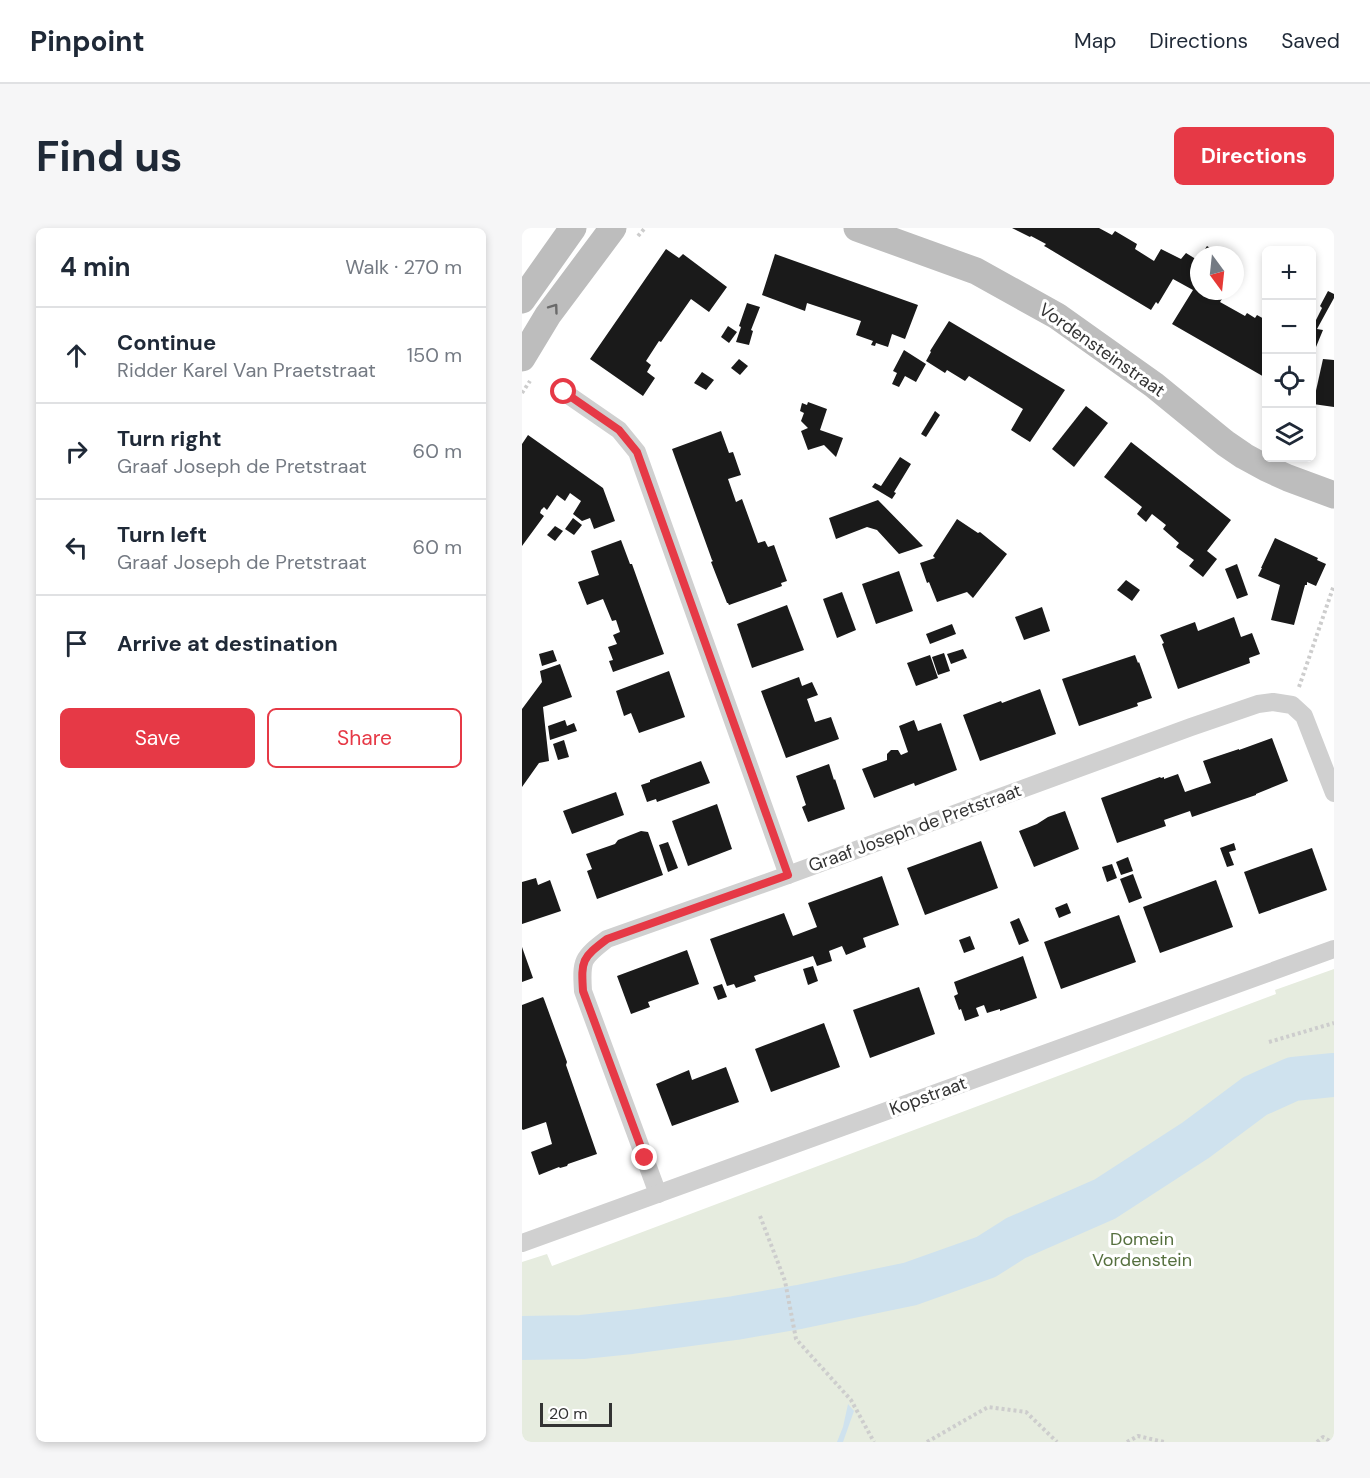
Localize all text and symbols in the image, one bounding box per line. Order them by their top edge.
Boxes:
text: Pinpoint [30,23,145,60]
text: Map [1074,27,1116,55]
text: Directions [1149,27,1248,55]
text: Saved [1281,27,1340,55]
button: Directions [1174,127,1334,185]
text: Find us [36,129,182,184]
north arrow [1190,246,1244,300]
map controls [1262,246,1316,462]
button: + [1262,246,1316,300]
text: 4 min [60,250,131,284]
text: Walk · 270 m [345,254,462,280]
street label: Vordensteinstraat [1034,298,1170,402]
button: − [1262,300,1316,354]
one-way arrow [546,304,557,315]
text: Continue [117,328,216,357]
icon: ahead [60,339,93,372]
text: 150 m [407,342,462,368]
button: locate [1262,354,1316,408]
text: Ridder Karel Van Praetstraat [117,357,376,383]
route start [550,378,576,404]
button: layers [1262,408,1316,462]
text: Turn right [117,424,222,453]
icon: right [60,435,93,468]
text: 60 m [413,438,462,464]
text: Graaf Joseph de Pretstraat [117,453,367,479]
text: Turn left [117,520,207,549]
icon: left [60,531,93,564]
text: 60 m [413,534,462,560]
text: Graaf Joseph de Pretstraat [117,549,367,575]
icon: arrive [60,627,93,660]
text: Arrive at destination [117,629,338,658]
button: Save [60,708,255,768]
button: Share [267,708,462,768]
street label: Graaf Joseph de Pretstraat [805,778,1025,878]
street label: Kopstraat [886,1071,970,1121]
route end [631,1144,657,1170]
park label: Domein Vordenstein [1092,1227,1192,1272]
scale bar [540,1400,612,1428]
text: 20 m [549,1403,588,1424]

